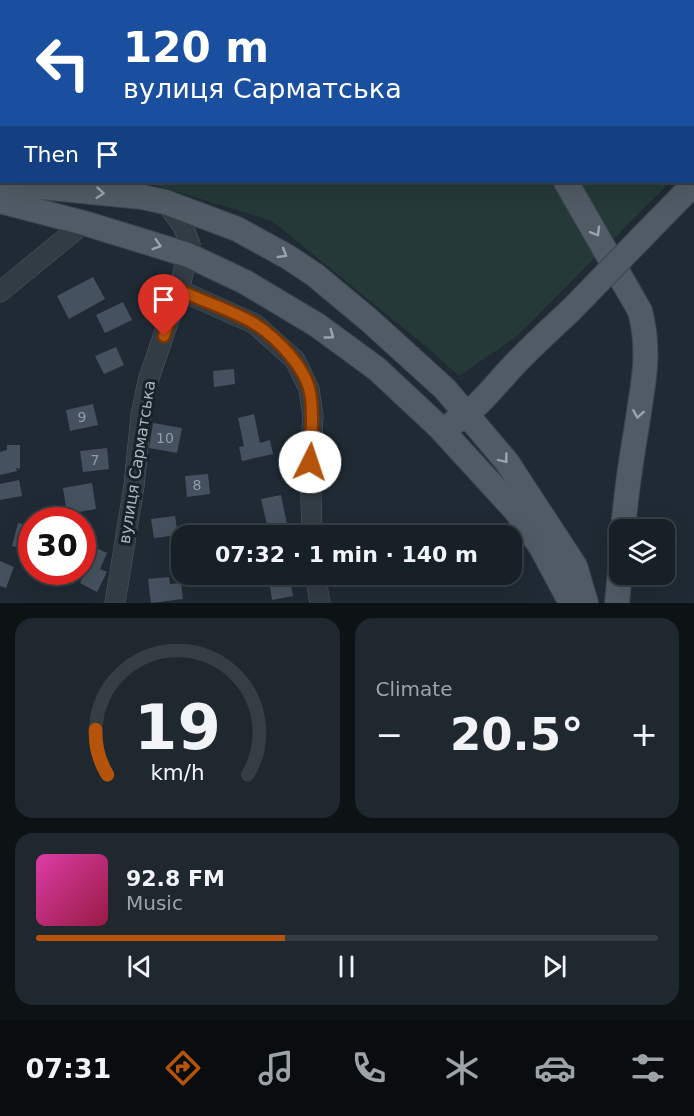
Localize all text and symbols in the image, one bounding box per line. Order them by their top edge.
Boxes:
text: 120 m [123,23,269,72]
icon: left [24,24,102,102]
text: вулиця Сарматська [123,73,402,104]
icon: arrive [91,138,124,171]
text: Then [24,142,79,167]
one-way arrow [95,186,104,199]
one-way arrow [589,226,600,236]
one-way arrow [151,238,162,251]
one-way arrow [277,246,287,258]
pin [138,274,189,336]
icon: arrive [147,283,180,316]
one-way arrow [323,327,334,338]
street label: вулиця Сарматська [115,379,159,545]
house number: 9 [78,409,86,425]
one-way arrow [633,409,645,419]
house number: 10 [156,430,174,446]
position arrow [278,430,342,494]
house number: 7 [91,452,99,468]
one-way arrow [496,453,507,464]
house number: 8 [193,477,201,493]
speed limit sign: 30 [18,507,96,585]
map controls [609,519,675,585]
button: layers [609,519,675,585]
text: 07:32 · 1 min · 140 m [215,542,478,567]
text: Climate [376,677,452,701]
text: 19 [134,691,221,764]
text: 20.5° [450,708,584,761]
text: − [376,715,403,754]
text: + [630,715,658,754]
text: km/h [150,760,204,785]
text: 92.8 FM [126,866,225,891]
text: Music [126,891,183,915]
icon: previous [123,950,156,983]
icon: pause [330,950,363,983]
icon: next [538,950,571,983]
icon: directions [162,1047,204,1089]
icon: music [255,1047,297,1089]
icon: phone [348,1047,390,1089]
icon: climate [441,1047,483,1089]
icon: car [534,1047,576,1089]
icon: filters [627,1047,669,1089]
text: 07:31 [25,1053,111,1084]

